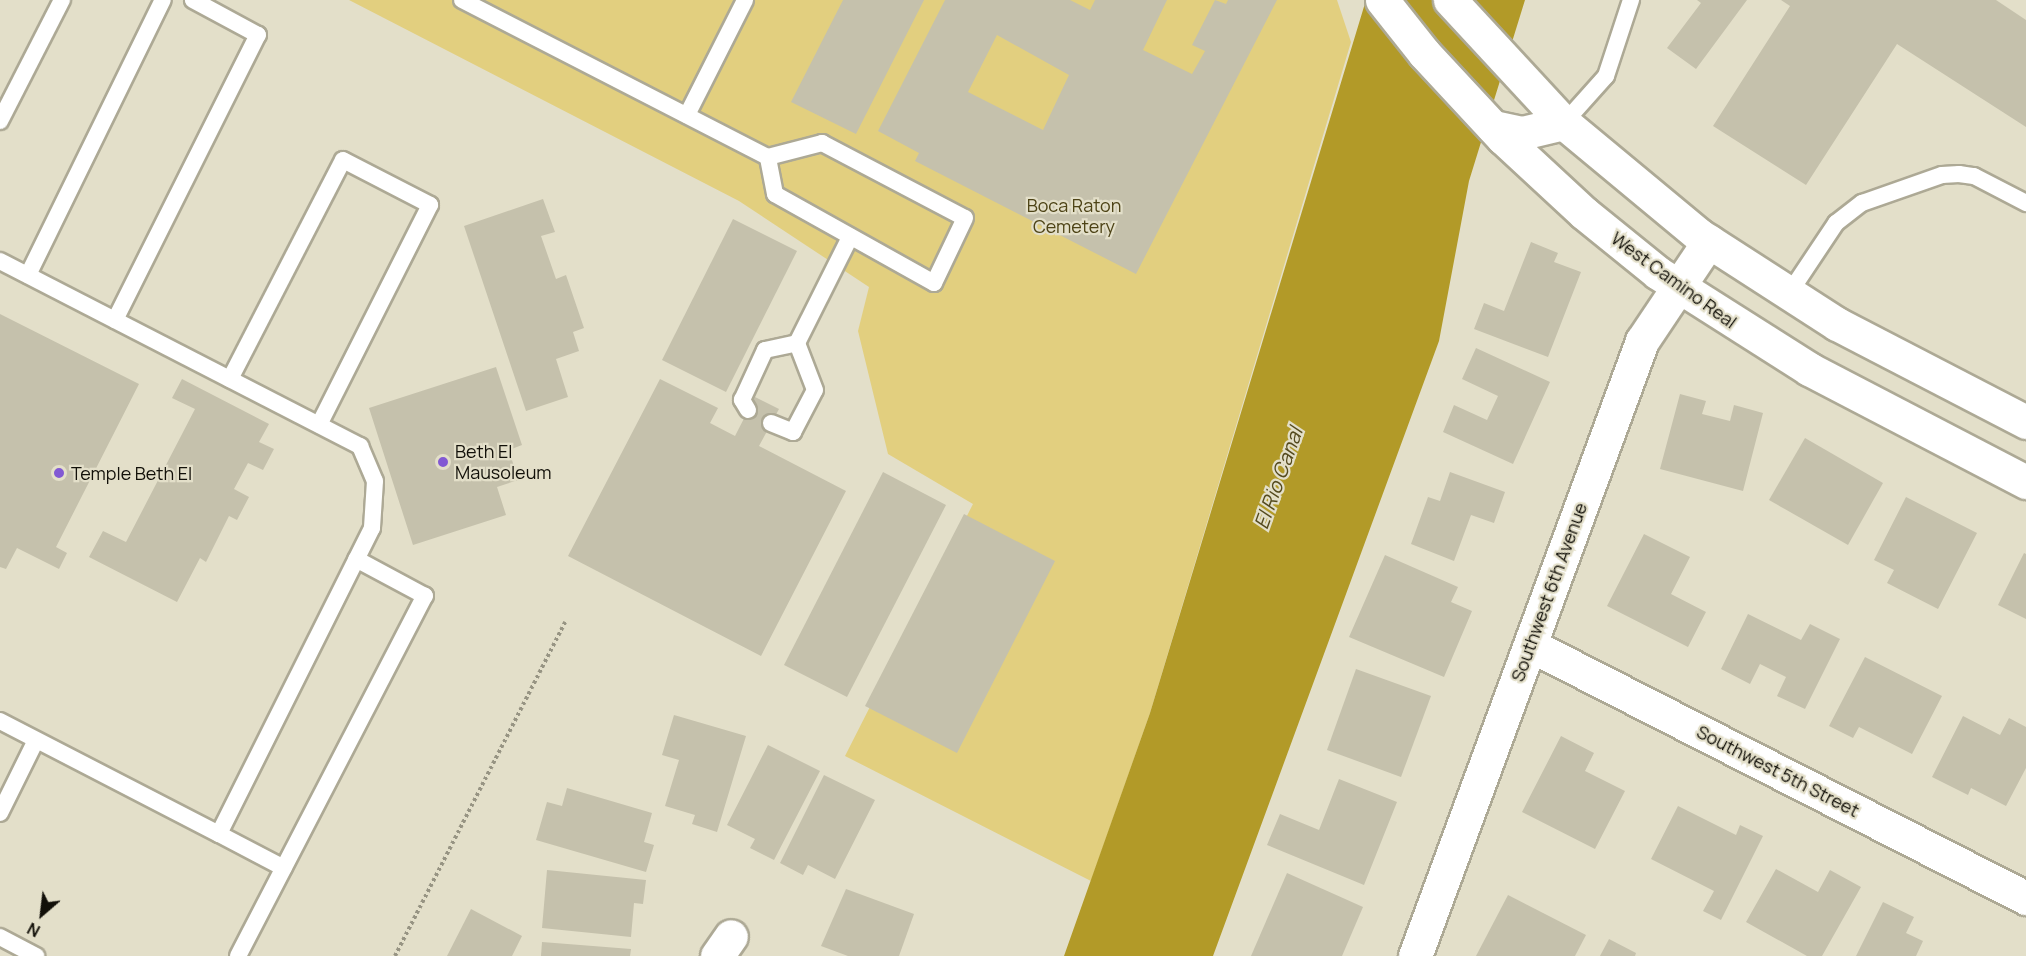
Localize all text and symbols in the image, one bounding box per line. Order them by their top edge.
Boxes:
park label: Boca Raton Cemetery [1027,195,1121,238]
street label: West Camino Real [1607,227,1741,333]
water label: El Rio Canal [1249,424,1307,532]
place label: Beth El Mausoleum [455,441,552,484]
marker: Beth El Mausoleum [436,455,450,469]
place label: Temple Beth El [71,462,192,484]
marker: Temple Beth El [52,466,66,480]
street label: Southwest 6th Avenue [1507,500,1591,684]
street label: Southwest 5th Street [1693,721,1863,821]
north arrow [12,884,72,944]
text: N [23,917,44,942]

